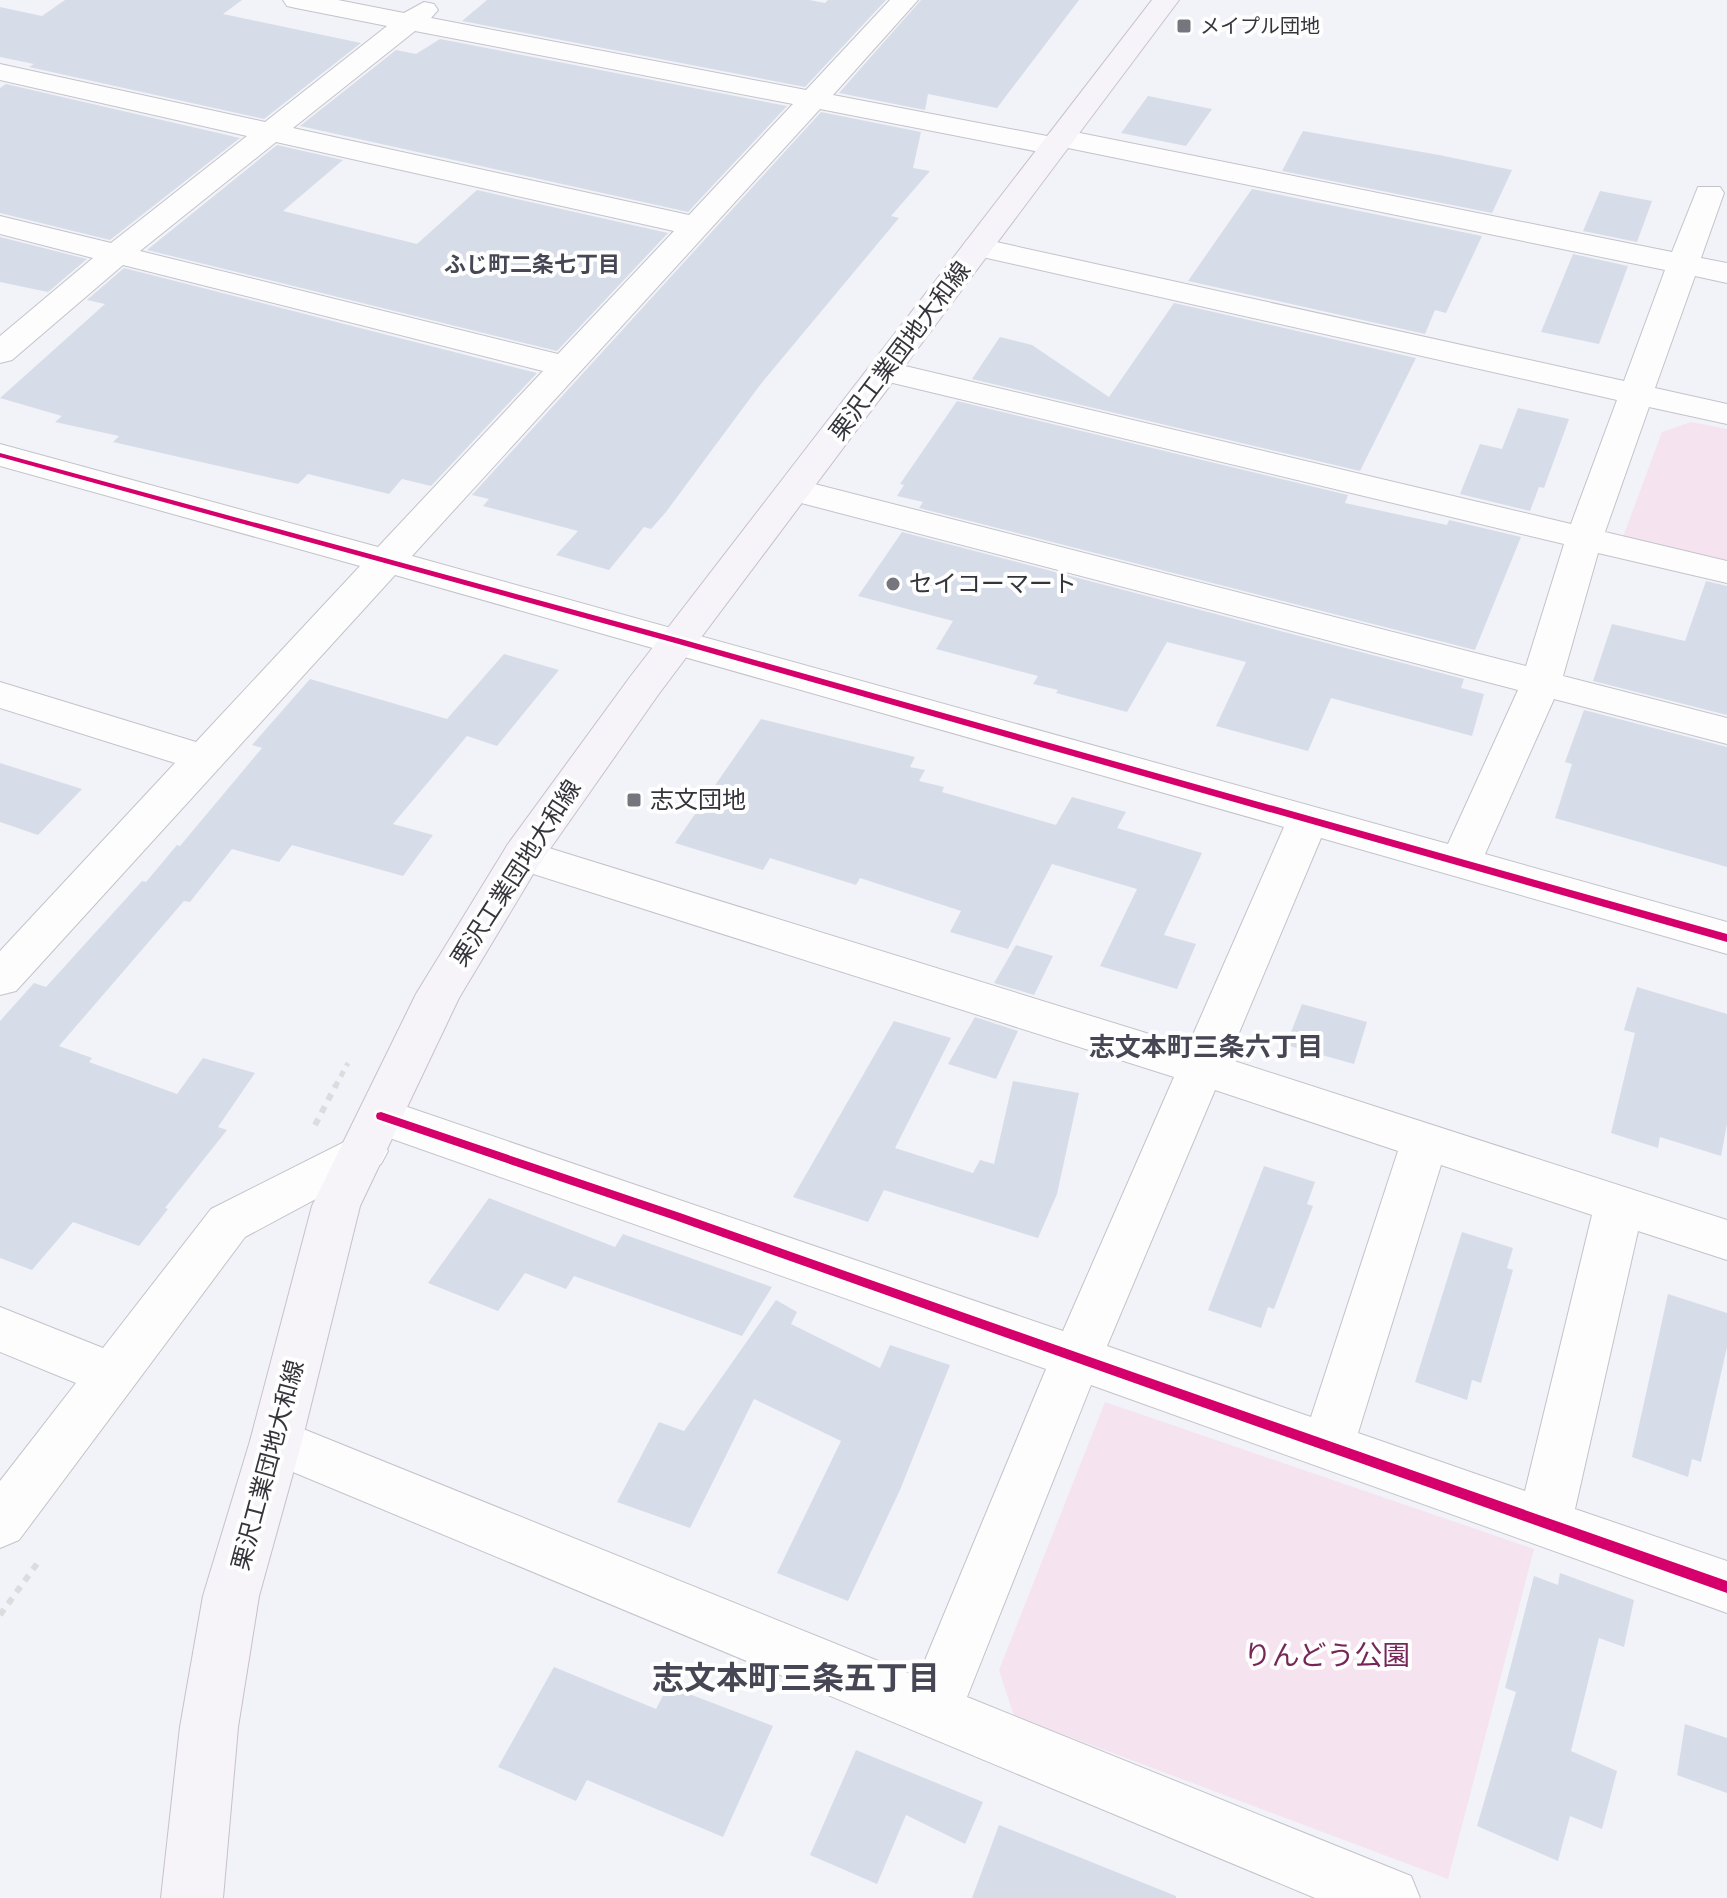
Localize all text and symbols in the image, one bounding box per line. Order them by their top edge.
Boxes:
place label: メイプル団地 [1200,15,1320,39]
marker: メイプル団地 [1175,17,1193,35]
district label: ふじ町二条七丁目 [444,252,620,279]
street label: 栗沢工業団地大和線 [824,256,977,446]
place label: セイコーマート [909,570,1077,599]
marker: セイコーマート [884,575,902,593]
street label: 栗沢工業団地大和線 [445,775,587,972]
place label: 志文団地 [650,786,746,815]
marker: 志文団地 [625,791,643,809]
district label: 志文本町三条六丁目 [1089,1033,1323,1064]
street label: 栗沢工業団地大和線 [227,1357,310,1573]
park label: りんどう公園 [1243,1640,1411,1673]
district label: 志文本町三条五丁目 [652,1660,940,1699]

